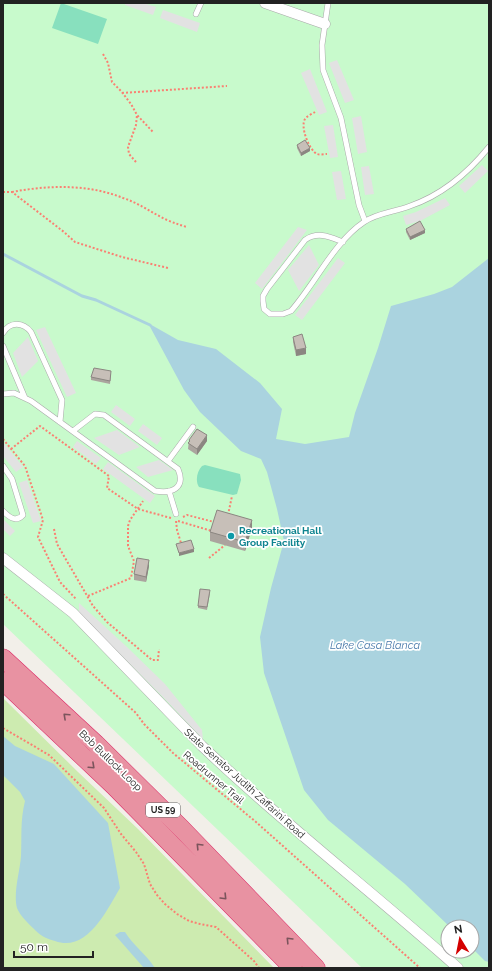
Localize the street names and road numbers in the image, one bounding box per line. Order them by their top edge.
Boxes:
street label: State Senator Judith Zaffarini Road [182,726,307,840]
street label: Bob Bullock Loop [77,728,144,793]
street label: Roadrunner Trail [181,749,246,806]
road number: US 59 [146,803,180,817]

